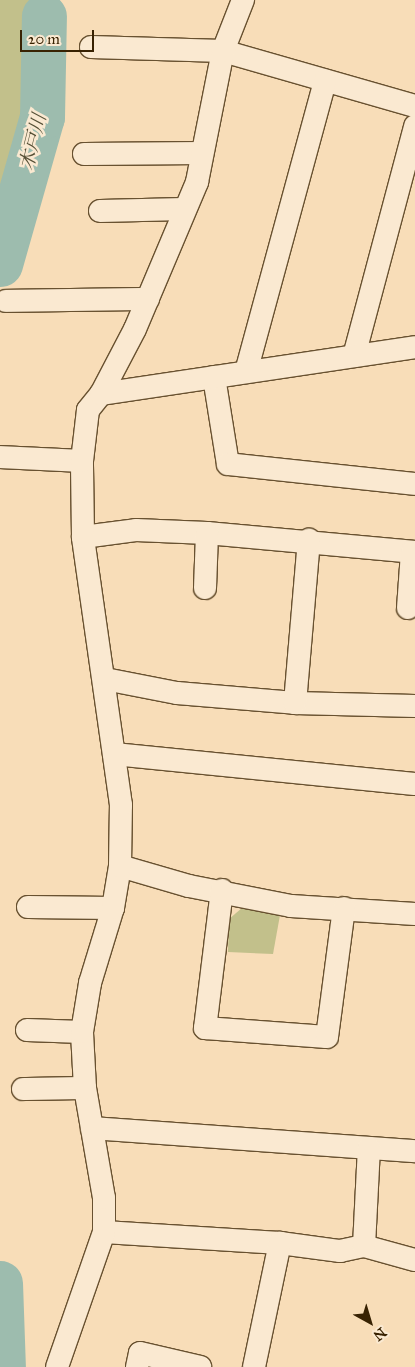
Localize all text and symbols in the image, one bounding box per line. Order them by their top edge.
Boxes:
scale bar [22,20,96,52]
text: 20 m [28,30,60,48]
water label: 木戸川 [15,112,51,172]
north arrow [345,1297,395,1347]
text: N [370,1324,390,1344]

